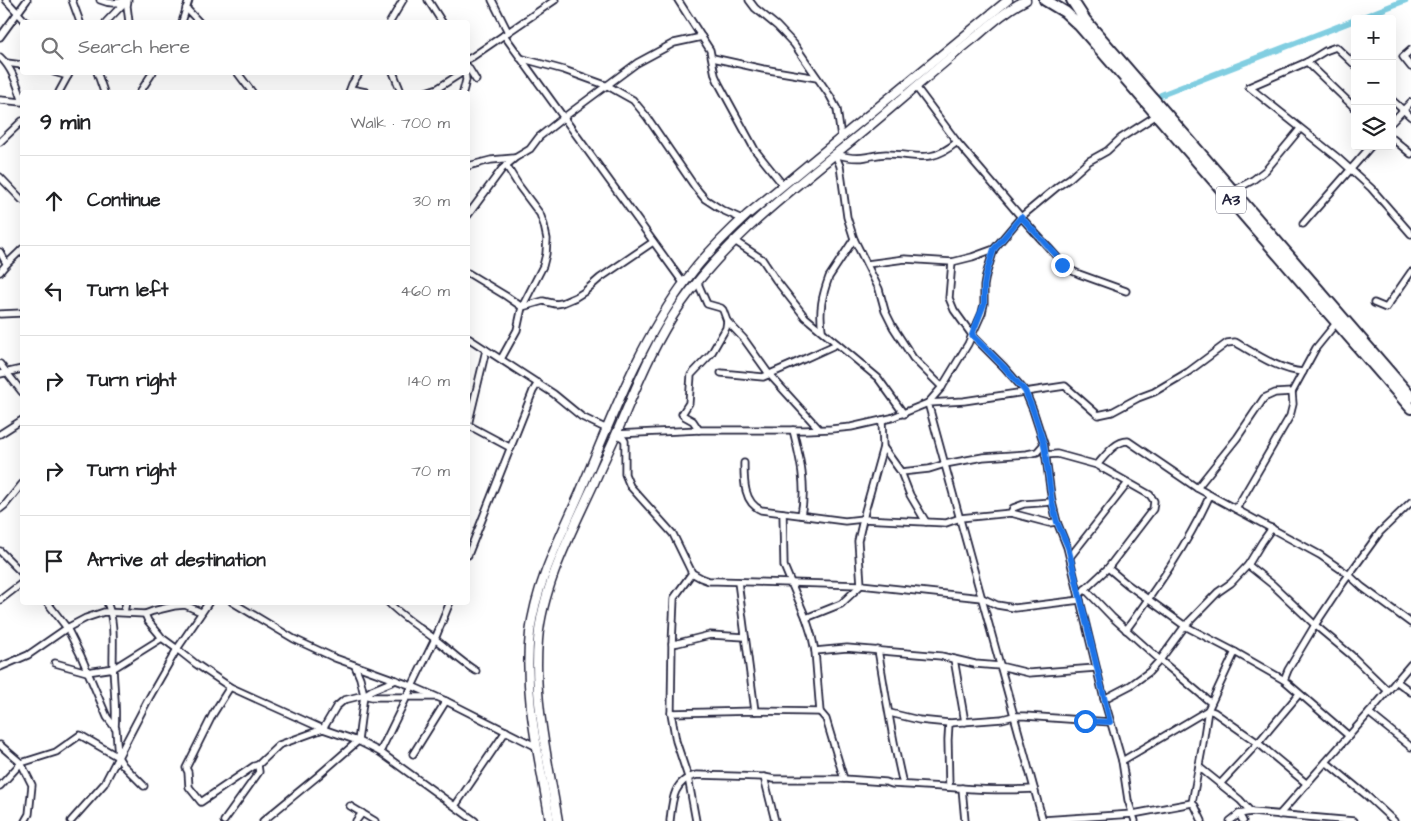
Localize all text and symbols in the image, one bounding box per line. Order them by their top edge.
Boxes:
map controls [1351,15,1396,150]
button: + [1351,15,1396,60]
search box [20,20,470,75]
icon: search [38,34,66,62]
text: Search here [78,34,190,61]
button: − [1351,60,1396,105]
button: layers [1351,105,1396,150]
text: 9 min [40,108,90,137]
text: Walk · 700 m [351,112,450,134]
road number: A3 [1216,186,1246,214]
icon: ahead [40,187,68,215]
text: Continue [87,187,161,214]
text: 30 m [413,190,450,212]
route end [1051,254,1074,277]
icon: left [40,277,68,305]
text: Turn left [87,277,168,304]
text: 460 m [400,280,450,302]
icon: right [40,367,68,395]
text: Turn right [87,367,176,394]
text: 140 m [408,370,450,392]
icon: right [40,457,68,485]
text: Turn right [87,457,176,484]
text: 70 m [411,460,450,482]
icon: arrive [40,547,68,575]
text: Arrive at destination [87,547,266,574]
route start [1074,710,1097,733]

